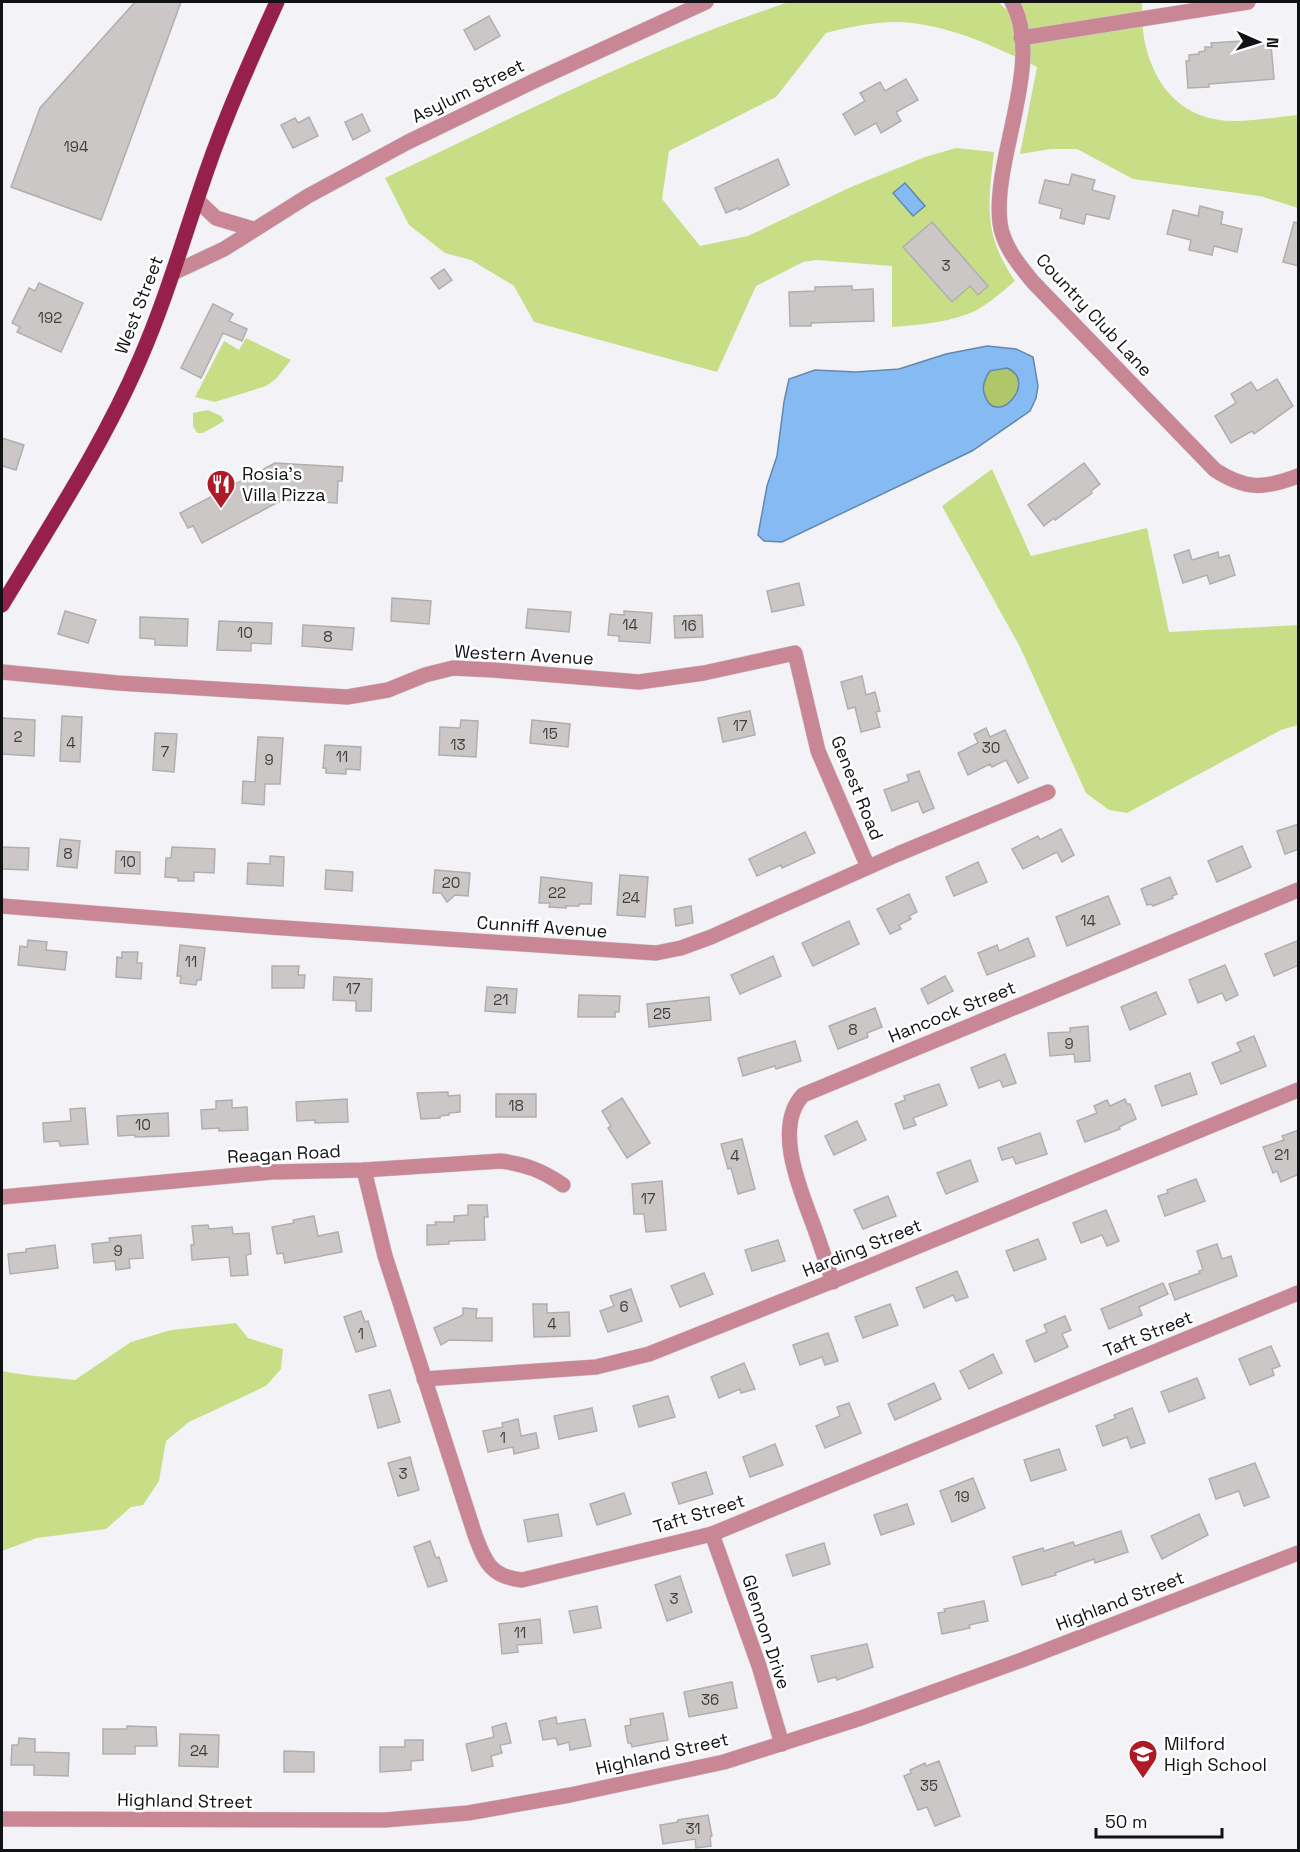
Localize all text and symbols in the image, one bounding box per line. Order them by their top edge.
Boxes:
north arrow [1228,12,1288,72]
text: N [1262,37,1283,49]
street label: Asylum Street [408,53,528,128]
house number: 194 [64,137,88,156]
street label: Country Club Lane [1031,248,1157,381]
street label: West Street [109,252,168,357]
house number: 3 [941,256,951,275]
house number: 192 [38,308,62,327]
place label: Rosia's Villa Pizza [242,462,326,506]
restaurant icon: Rosia's Villa Pizza [205,468,237,510]
house number: 14 [622,615,638,634]
house number: 16 [681,616,697,635]
house number: 10 [237,623,253,642]
house number: 8 [323,627,333,646]
street label: Western Avenue [454,639,594,670]
house number: 17 [733,716,747,735]
house number: 15 [542,724,558,743]
house number: 2 [13,727,23,746]
street label: Genest Road [826,732,889,843]
house number: 4 [66,733,76,752]
house number: 13 [450,735,466,754]
house number: 30 [982,738,1000,757]
house number: 7 [161,742,169,761]
house number: 11 [336,747,348,766]
house number: 9 [264,750,274,769]
house number: 8 [63,844,73,863]
house number: 10 [120,852,136,871]
house number: 20 [442,873,460,892]
house number: 22 [548,883,566,902]
house number: 24 [622,888,640,907]
street label: Cunniff Avenue [476,910,608,943]
house number: 14 [1080,911,1096,930]
house number: 11 [185,952,197,971]
street label: Hancock Street [885,976,1019,1048]
house number: 17 [346,979,360,998]
house number: 21 [493,990,509,1009]
house number: 25 [653,1004,671,1023]
house number: 8 [848,1020,858,1039]
house number: 9 [1064,1034,1074,1053]
house number: 18 [508,1096,524,1115]
house number: 10 [135,1115,151,1134]
street label: Reagan Road [227,1139,341,1168]
house number: 21 [1274,1145,1290,1164]
house number: 4 [730,1146,740,1165]
house number: 17 [641,1189,655,1208]
street label: Harding Street [799,1213,925,1282]
house number: 9 [113,1241,123,1260]
house number: 6 [619,1297,629,1316]
street label: Taft Street [1100,1305,1196,1362]
house number: 4 [547,1314,557,1333]
house number: 1 [358,1324,364,1343]
house number: 1 [500,1428,506,1447]
house number: 3 [398,1464,408,1483]
house number: 19 [954,1487,970,1506]
street label: Taft Street [650,1489,747,1538]
street label: Highland Street [1052,1565,1187,1636]
street label: Glennon Drive [737,1572,796,1692]
house number: 3 [669,1589,679,1608]
house number: 11 [514,1623,526,1642]
house number: 36 [701,1690,719,1709]
street label: Highland Street [593,1727,731,1780]
place label: Milford High School [1164,1732,1267,1776]
school or university icon: Milford High School [1127,1738,1159,1780]
house number: 24 [190,1741,208,1760]
house number: 35 [920,1776,938,1795]
street label: Highland Street [117,1788,253,1813]
scale bar [1096,1801,1222,1839]
text: 50 m [1105,1810,1147,1833]
house number: 31 [685,1819,701,1838]

